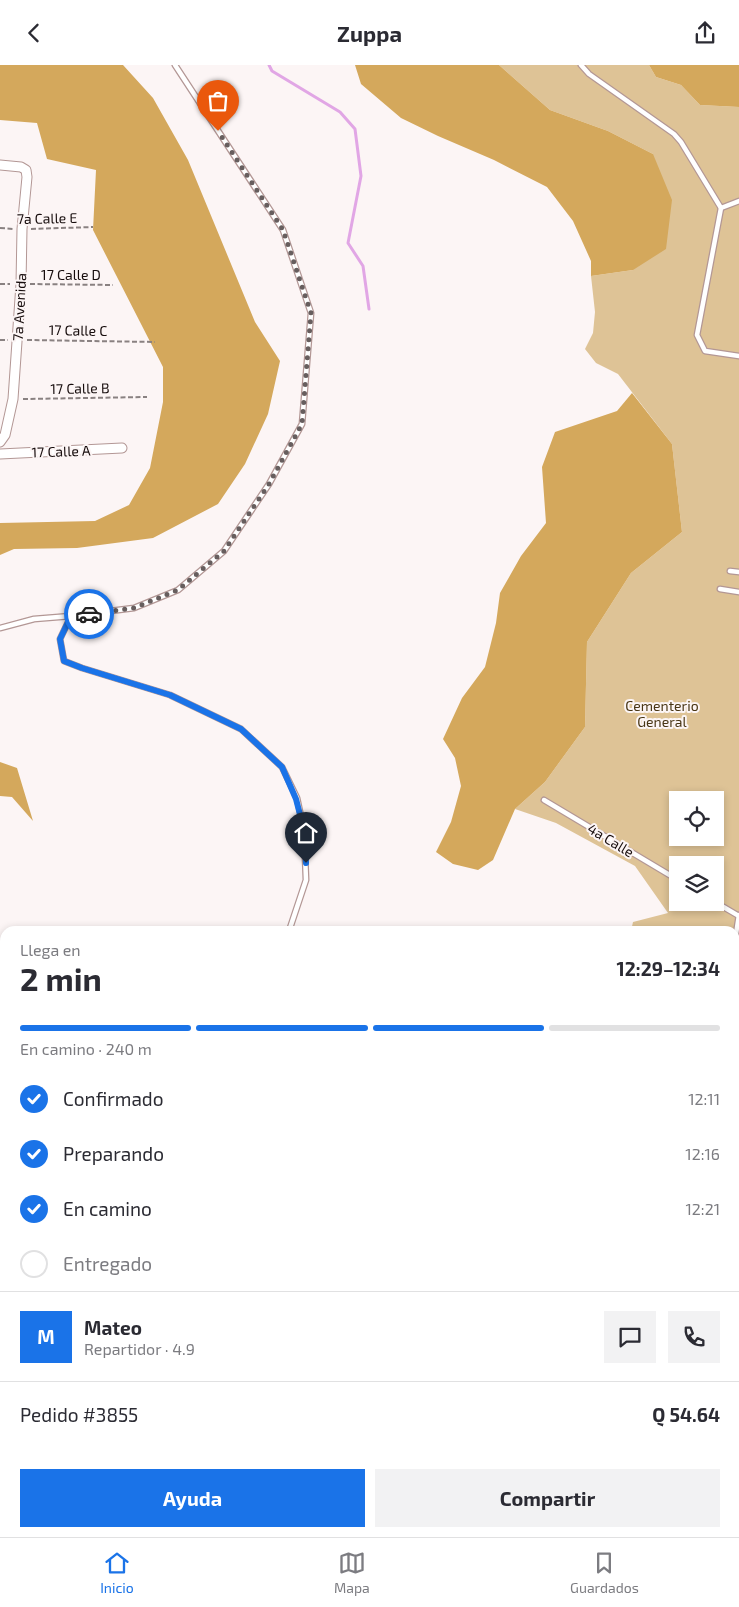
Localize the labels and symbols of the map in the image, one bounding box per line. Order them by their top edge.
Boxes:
pin [197,80,239,131]
street label: 7a Calle E [17,209,78,227]
street label: 17 Calle D [41,266,101,283]
street label: 7a Avenida [9,272,29,342]
street label: 17 Calle C [49,321,107,339]
street label: 17 Calle B [50,379,110,397]
street label: 17 Calle A [31,441,91,461]
courier [64,589,114,639]
park label: Cementerio General [625,697,699,730]
pin [285,812,327,863]
street label: 4a Calle [585,820,637,860]

